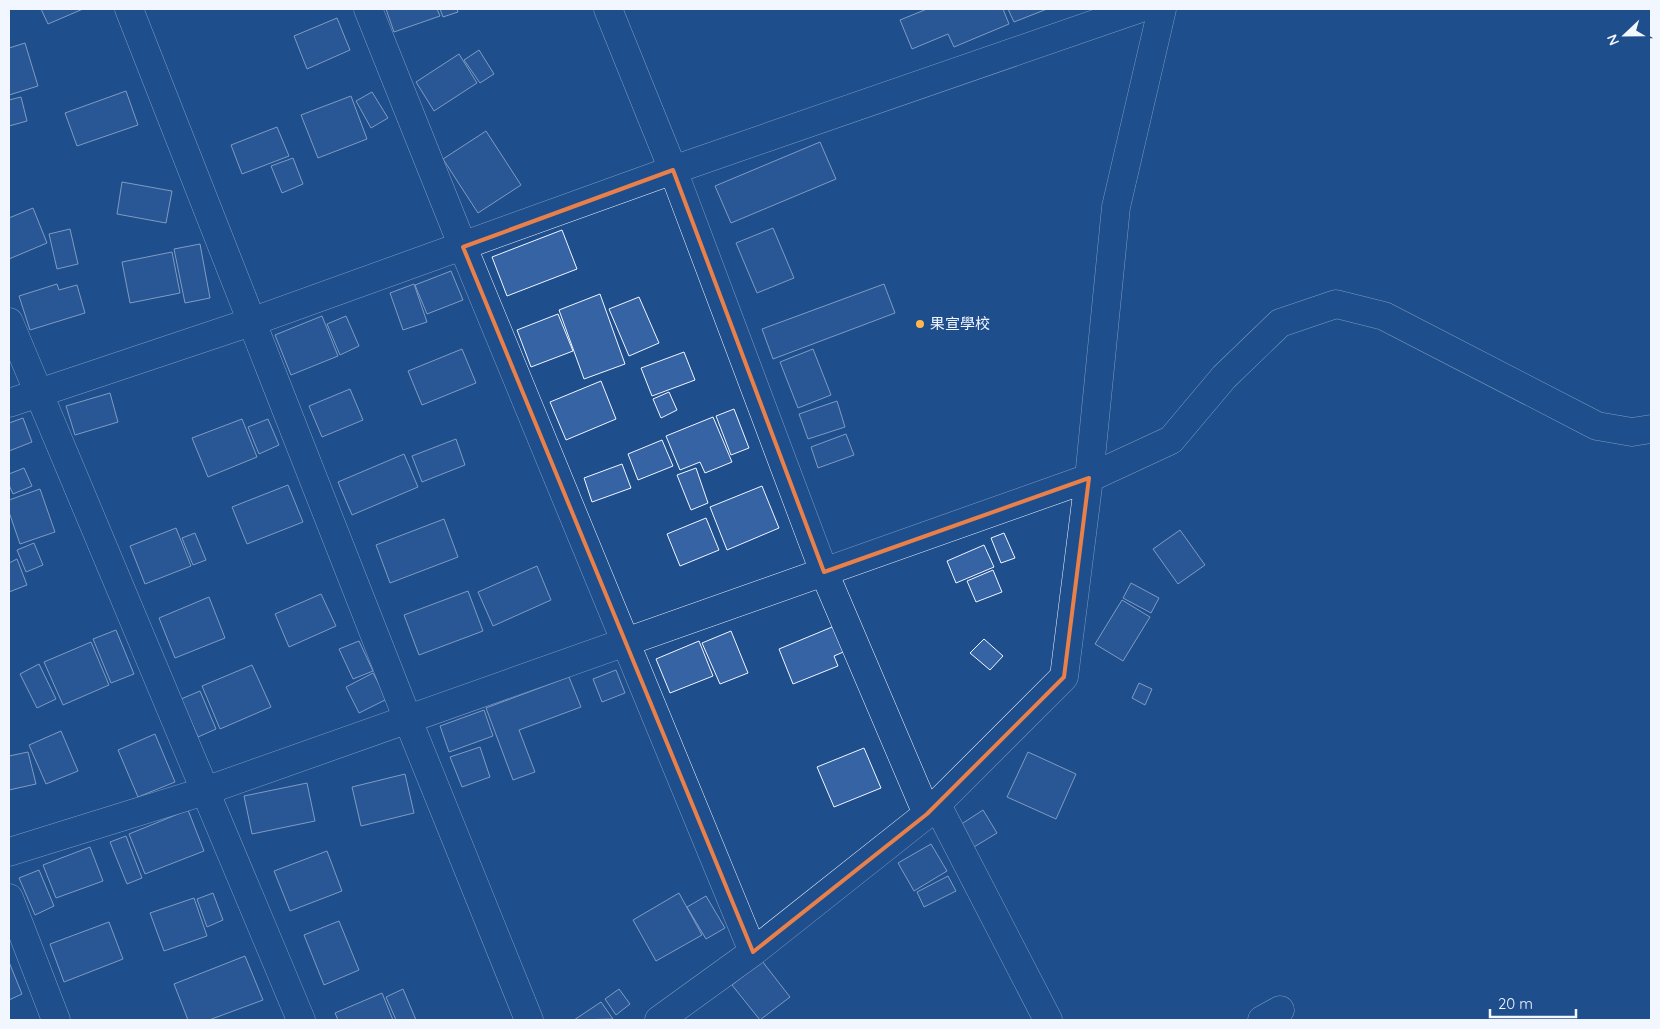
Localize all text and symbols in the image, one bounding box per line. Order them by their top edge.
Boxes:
north arrow [1600,10,1650,60]
text: N [1603,32,1623,48]
place label: 果宣學校 [930,314,990,333]
marker: 果宣學校 [914,318,926,330]
scale bar [1490,986,1576,1018]
text: 20 m [1498,994,1533,1013]

